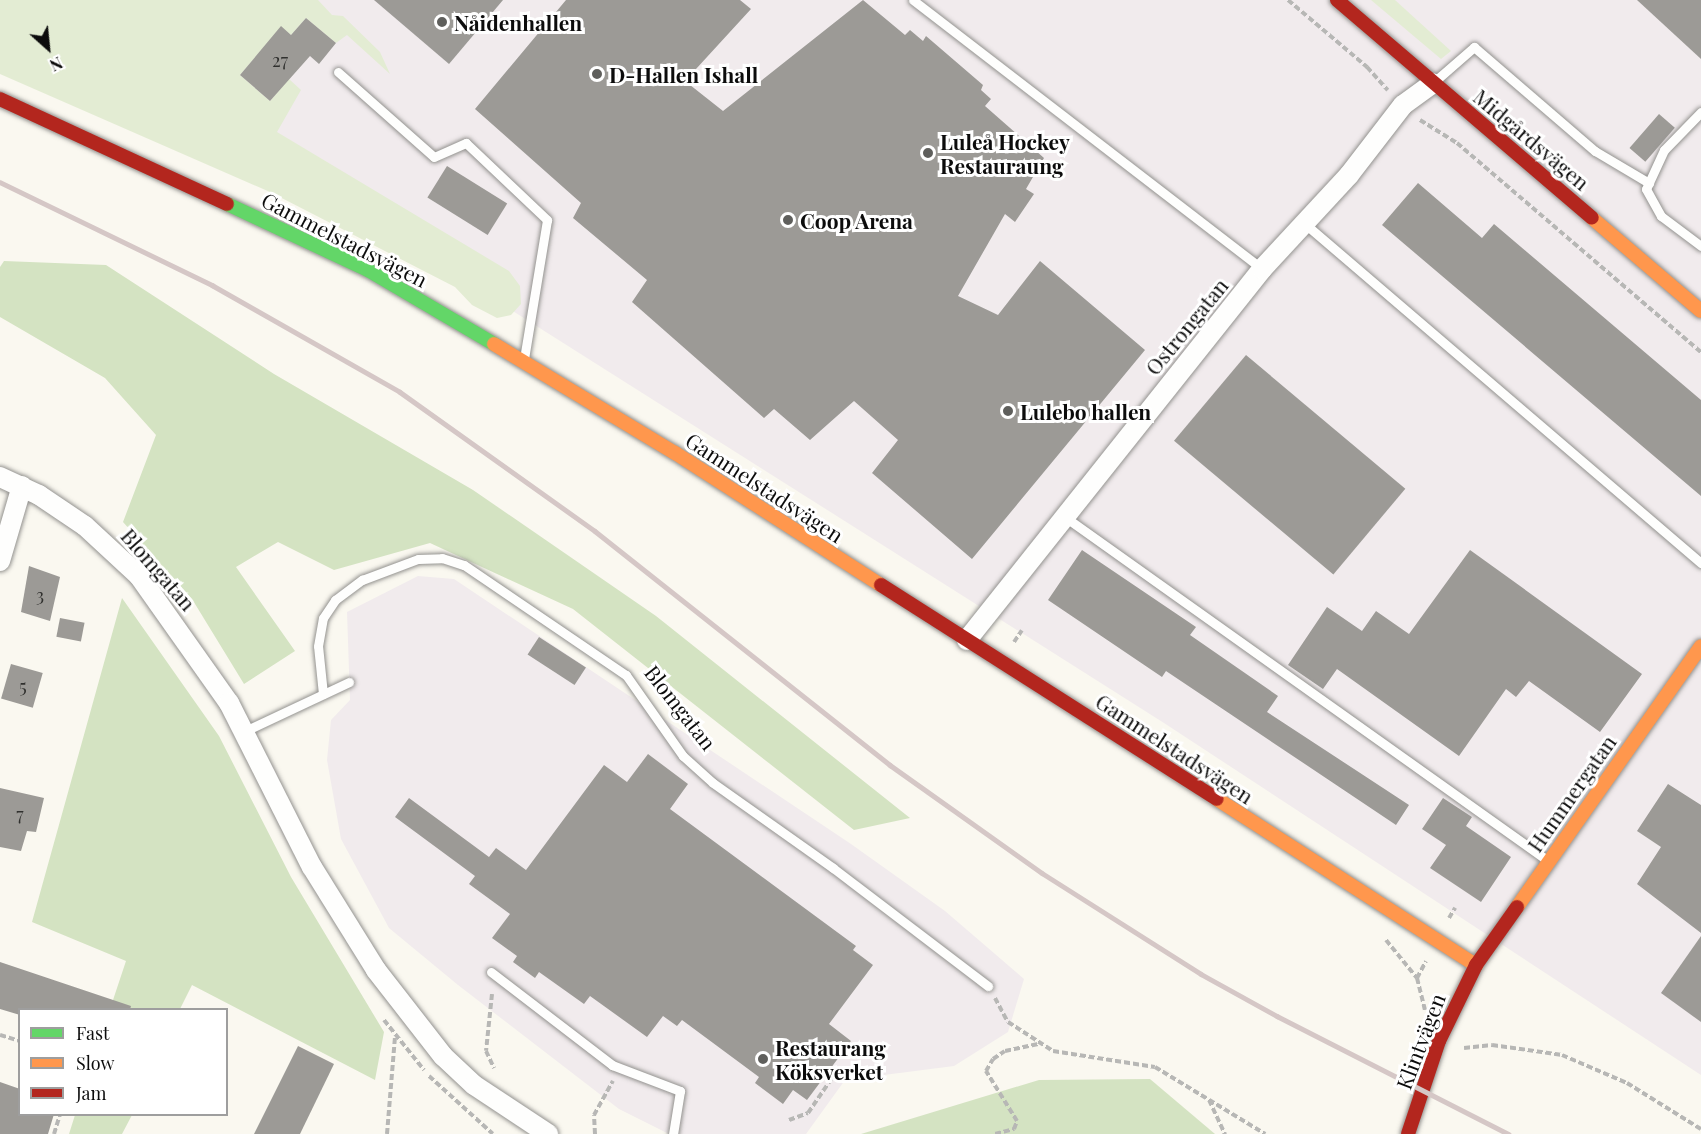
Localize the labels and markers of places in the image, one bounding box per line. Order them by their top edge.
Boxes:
place label: Nåidenhallen [454,9,582,35]
marker: Nåidenhallen [435,15,449,29]
place label: D-Hallen Ishall [609,61,758,87]
marker: D-Hallen Ishall [590,67,604,81]
place label: Luleå Hockey Restauraung [940,128,1070,178]
marker: Luleå Hockey Restauraung [921,146,935,160]
place label: Coop Arena [800,207,914,233]
marker: Coop Arena [781,213,795,227]
place label: Lulebo hallen [1020,398,1152,424]
marker: Lulebo hallen [1001,404,1015,418]
place label: Restaurang Köksverket [775,1034,886,1084]
marker: Restaurang Köksverket [756,1052,770,1066]

